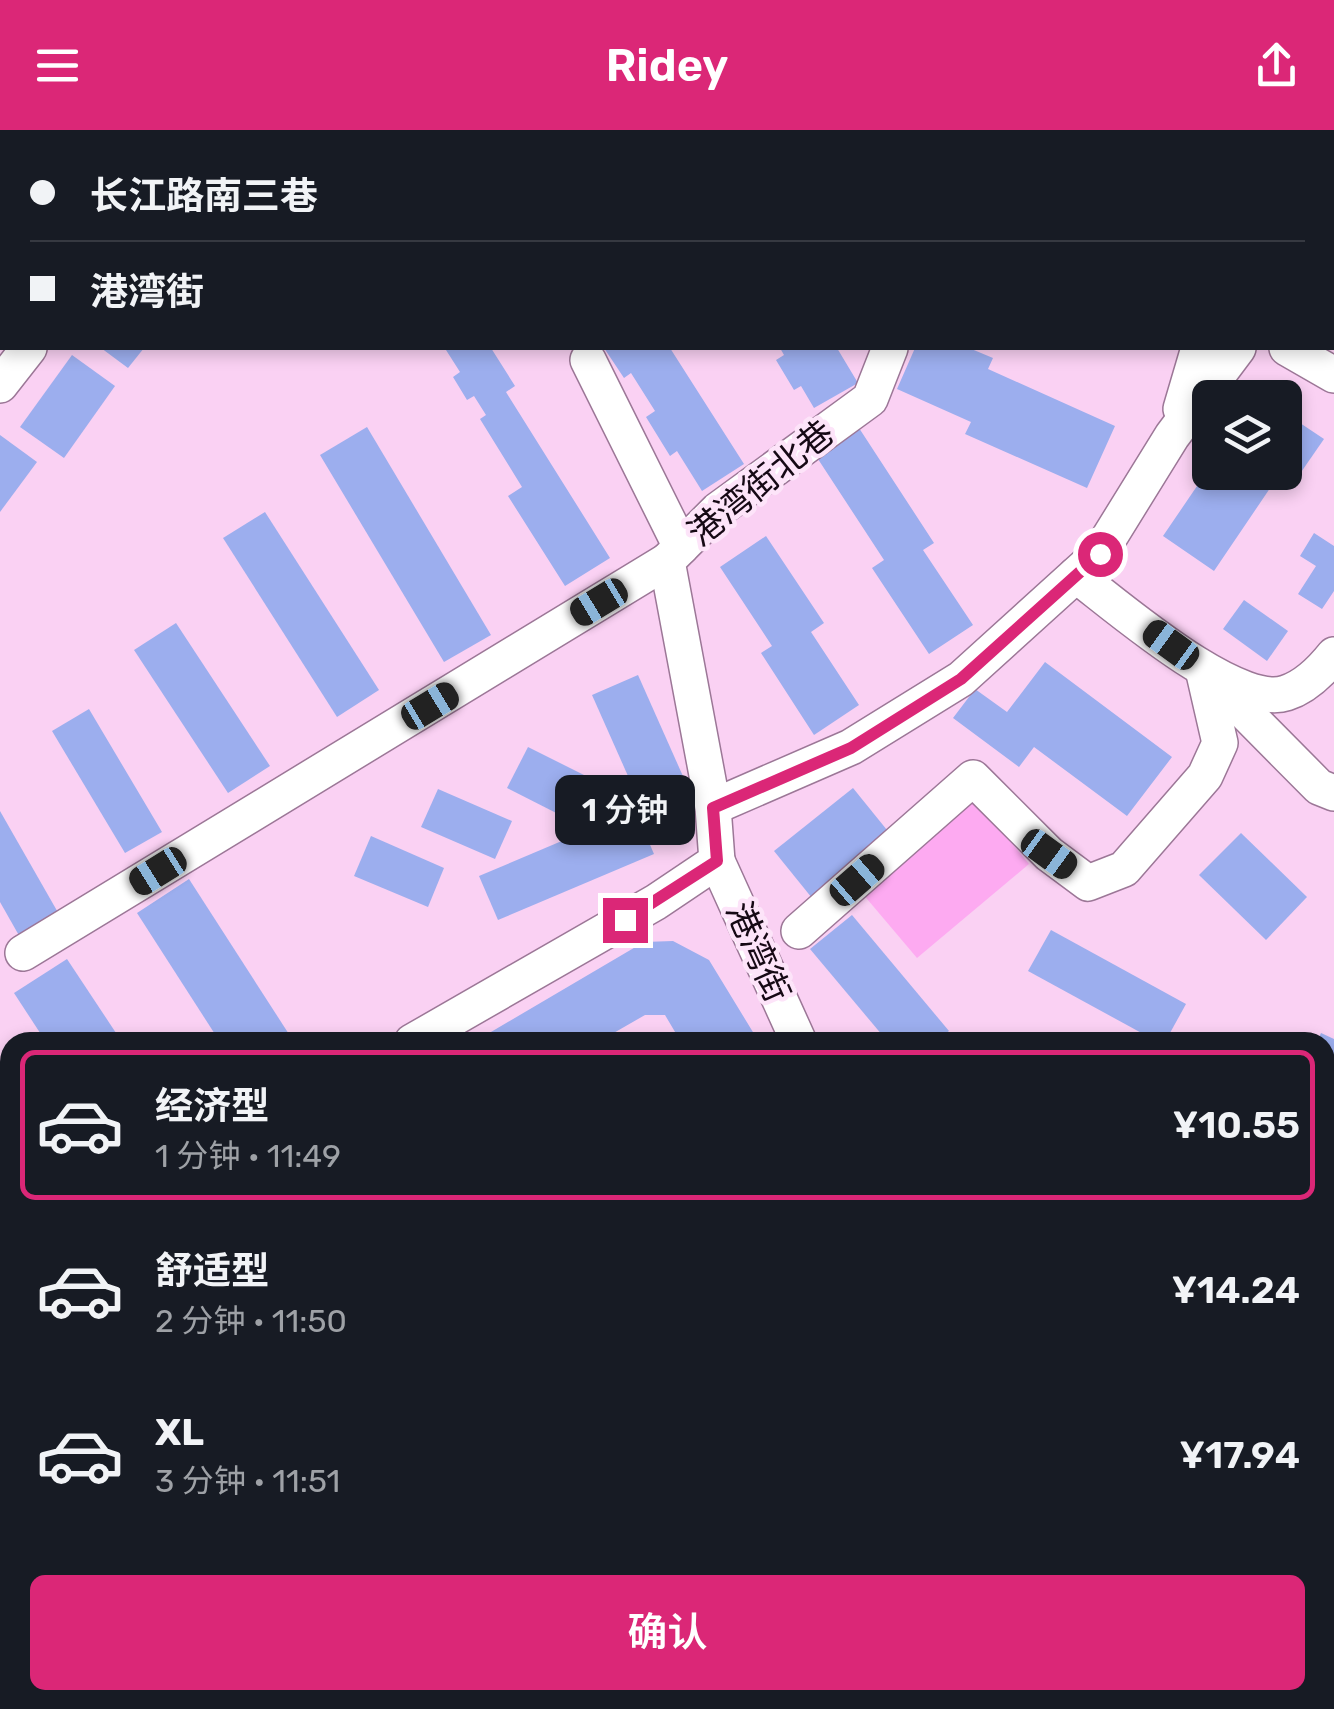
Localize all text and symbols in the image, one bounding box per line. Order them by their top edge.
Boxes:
icon: menu [30,38,85,93]
icon: share [1249,38,1304,93]
text: Ridey [606,39,728,92]
text: 长江路南三巷 [90,173,318,219]
text: 港湾街 [90,269,204,315]
map controls [1192,380,1302,490]
button: layers [1192,380,1302,490]
street label: 港湾街北巷 [680,412,842,554]
route start [1078,532,1123,577]
car [566,574,632,630]
car [1138,615,1204,675]
car [397,678,463,734]
callout: 1 分钟 [555,775,695,845]
text: 1 分钟 [582,791,668,829]
car [1016,824,1082,884]
car [125,842,191,900]
car [825,849,889,911]
street label: 港湾街 [717,895,799,1009]
route end [603,898,648,943]
icon: car [35,1080,125,1170]
text: 经济型 [155,1083,269,1129]
text: ¥10.55 [1173,1102,1300,1148]
text: 1 分钟 · 11:49 [155,1137,341,1175]
icon: car [35,1245,125,1335]
text: 舒适型 [155,1248,269,1294]
text: ¥14.24 [1172,1267,1300,1313]
text: 2 分钟 · 11:50 [155,1302,347,1340]
text: XL [155,1409,204,1455]
icon: car [35,1410,125,1500]
text: ¥17.94 [1180,1432,1300,1478]
text: 3 分钟 · 11:51 [155,1462,340,1500]
button: 确认 [30,1575,1305,1690]

